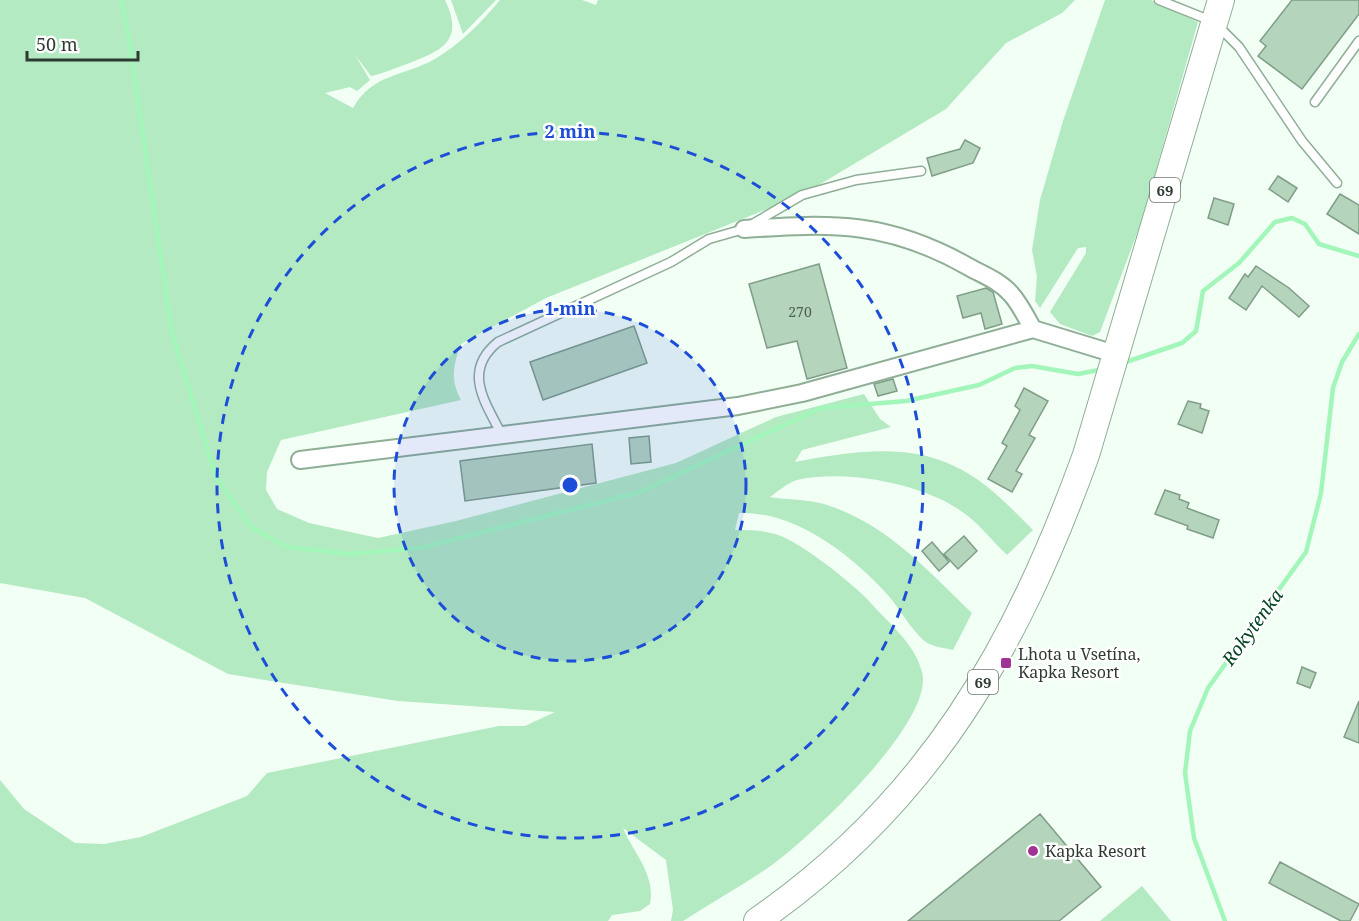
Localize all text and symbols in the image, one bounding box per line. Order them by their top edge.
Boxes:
scale bar [27,24,138,62]
text: 50 m [36,32,78,56]
text: 2 min [545,119,595,143]
road number: 69 [1150,178,1180,202]
text: 1 min [545,296,595,320]
house number: 270 [788,302,812,321]
centre of rings [560,475,580,495]
water label: Rokytenka [1216,583,1288,671]
place label: Lhota u Vsetína, Kapka Resort [1018,643,1141,683]
marker: Lhota u Vsetína, Kapka Resort [999,656,1013,670]
road number: 69 [968,670,998,694]
place label: Kapka Resort [1045,840,1147,862]
marker: Kapka Resort [1026,844,1040,858]

